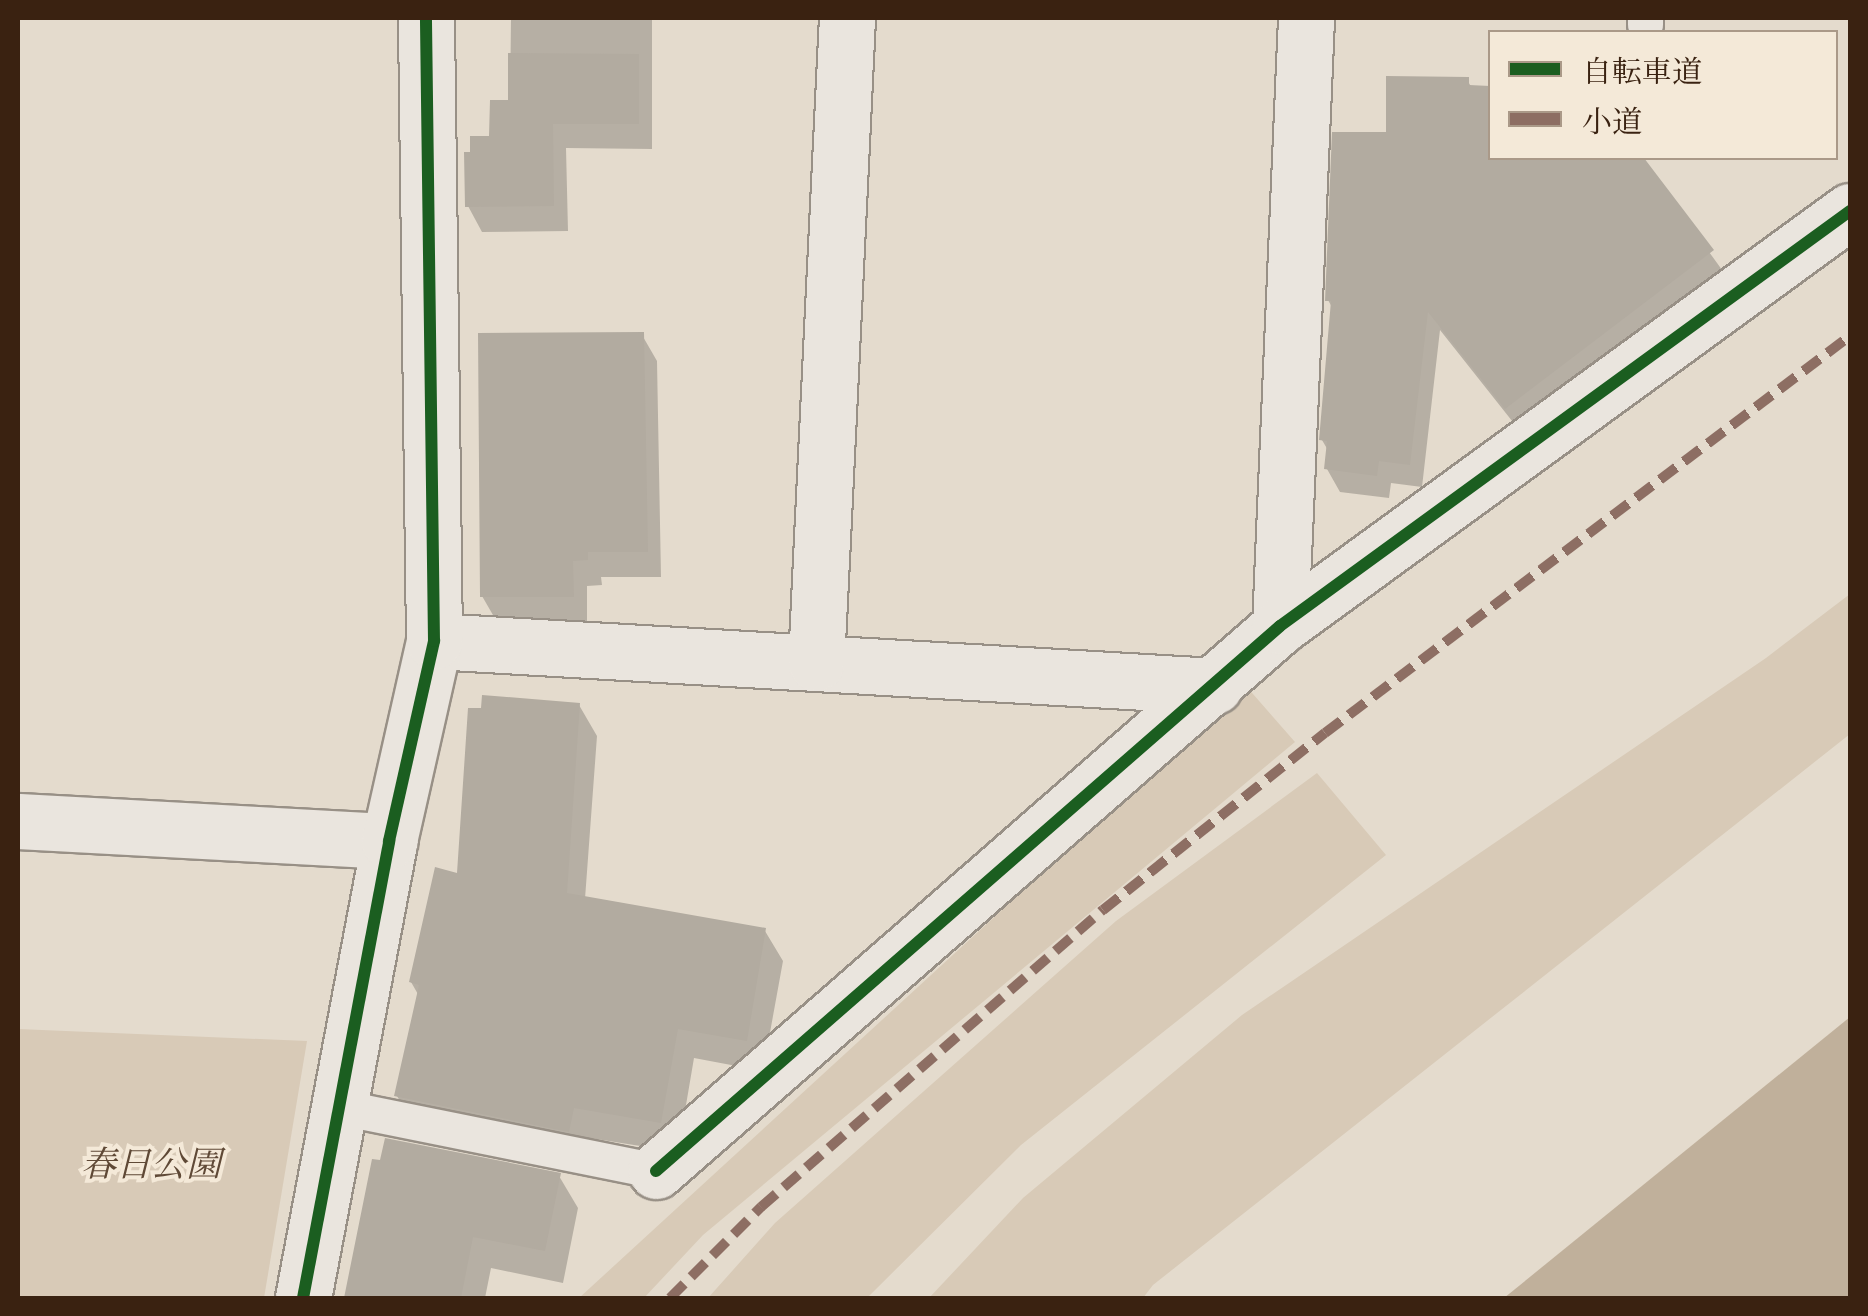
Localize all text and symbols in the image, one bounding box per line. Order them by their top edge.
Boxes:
legend [1488,30,1838,160]
text: 自転車道 [1582,54,1702,92]
text: 小道 [1582,104,1642,142]
park label: 春日公園 [81,1145,221,1187]

